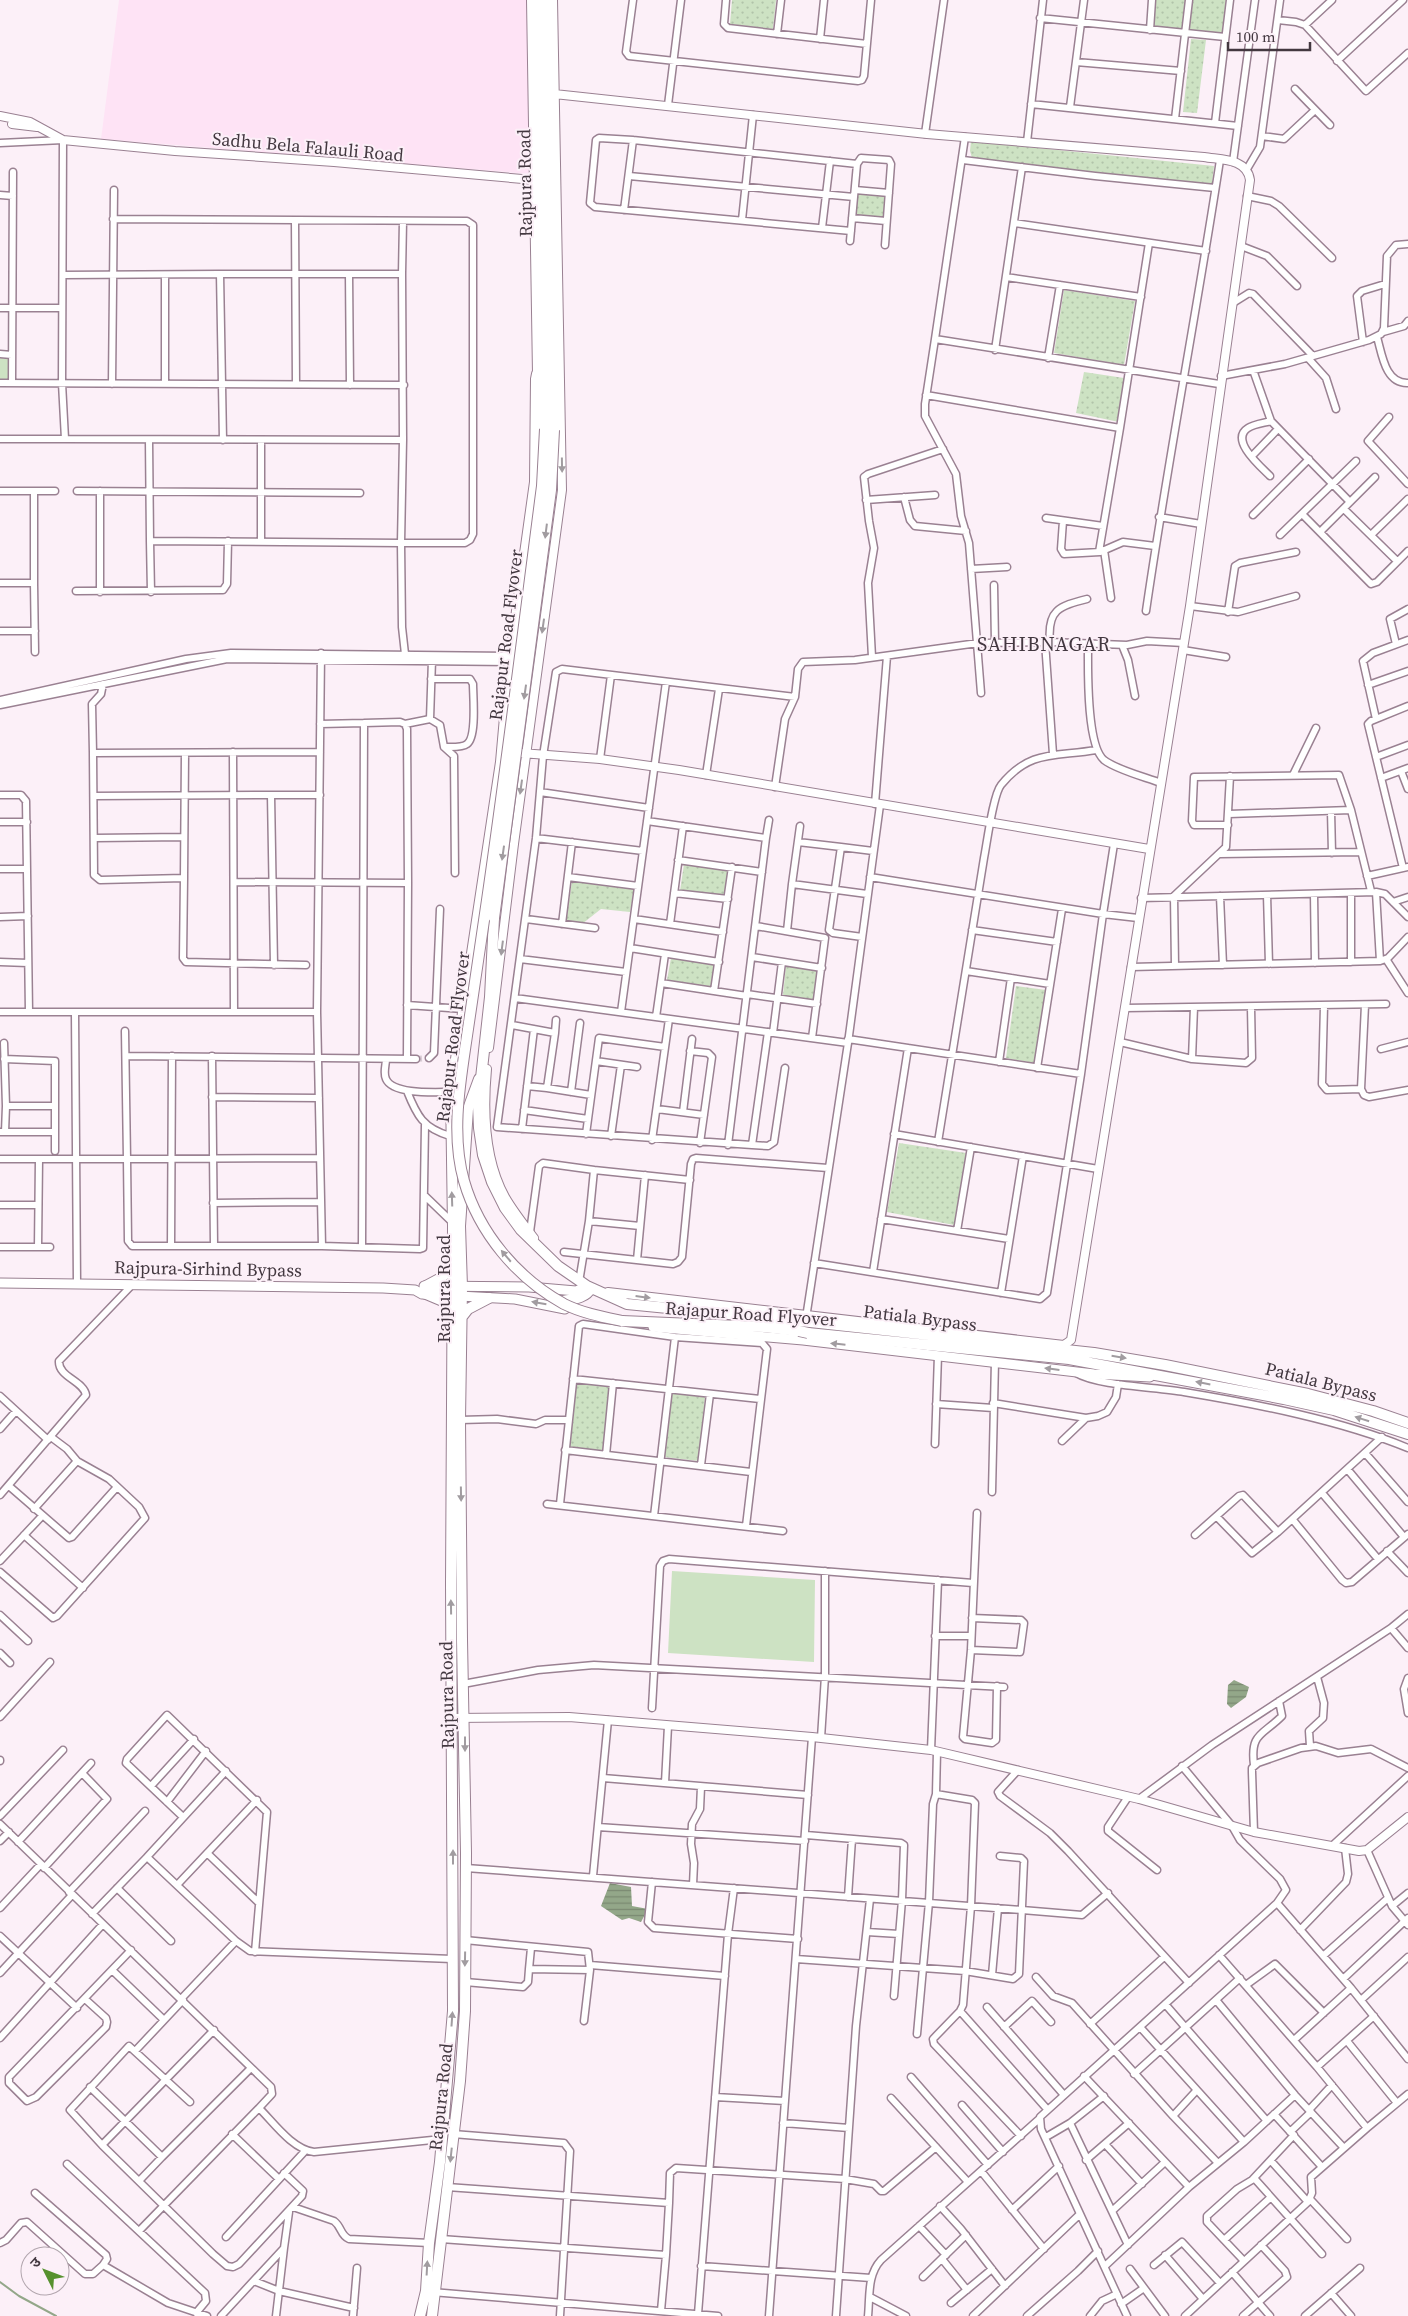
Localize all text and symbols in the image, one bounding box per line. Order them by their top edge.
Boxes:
scale bar [1228,20,1310,52]
text: 100 m [1236,26,1276,47]
street label: Sadhu Bela Falauli Road [211,126,405,167]
street label: Rajpura Road [511,129,538,237]
one-way arrow [558,457,566,473]
one-way arrow [542,523,550,539]
street label: Rajapur Road Flyover [483,548,528,722]
one-way arrow [539,618,547,634]
district label: SAHIBNAGAR [977,630,1111,658]
one-way arrow [521,684,529,700]
one-way arrow [517,779,525,795]
one-way arrow [499,845,507,861]
one-way arrow [498,940,506,956]
street label: Rajapur Road Flyover [430,950,475,1124]
one-way arrow [448,1191,456,1207]
street label: Rajpura Road [431,1235,456,1343]
one-way arrow [500,1250,511,1263]
street label: Rajpura-Sirhind Bypass [114,1254,302,1283]
one-way arrow [635,1293,651,1301]
street label: Rajapur Road Flyover [664,1295,838,1332]
street label: Patiala Bypass [862,1298,978,1337]
one-way arrow [531,1299,547,1307]
one-way arrow [830,1340,846,1348]
one-way arrow [1112,1354,1128,1362]
street label: Patiala Bypass [1263,1356,1380,1408]
one-way arrow [1043,1365,1059,1373]
one-way arrow [1196,1379,1211,1387]
one-way arrow [1354,1415,1369,1422]
one-way arrow [457,1486,465,1502]
one-way arrow [447,1599,455,1615]
street label: Rajpura Road [433,1641,460,1749]
one-way arrow [461,1736,469,1752]
one-way arrow [449,1849,457,1865]
one-way arrow [461,1951,469,1967]
one-way arrow [449,2011,457,2027]
street label: Rajpura Road [422,2042,459,2152]
one-way arrow [446,2148,454,2164]
north arrow [20,2246,70,2296]
text: उ [25,2252,46,2272]
one-way arrow [424,2260,432,2276]

